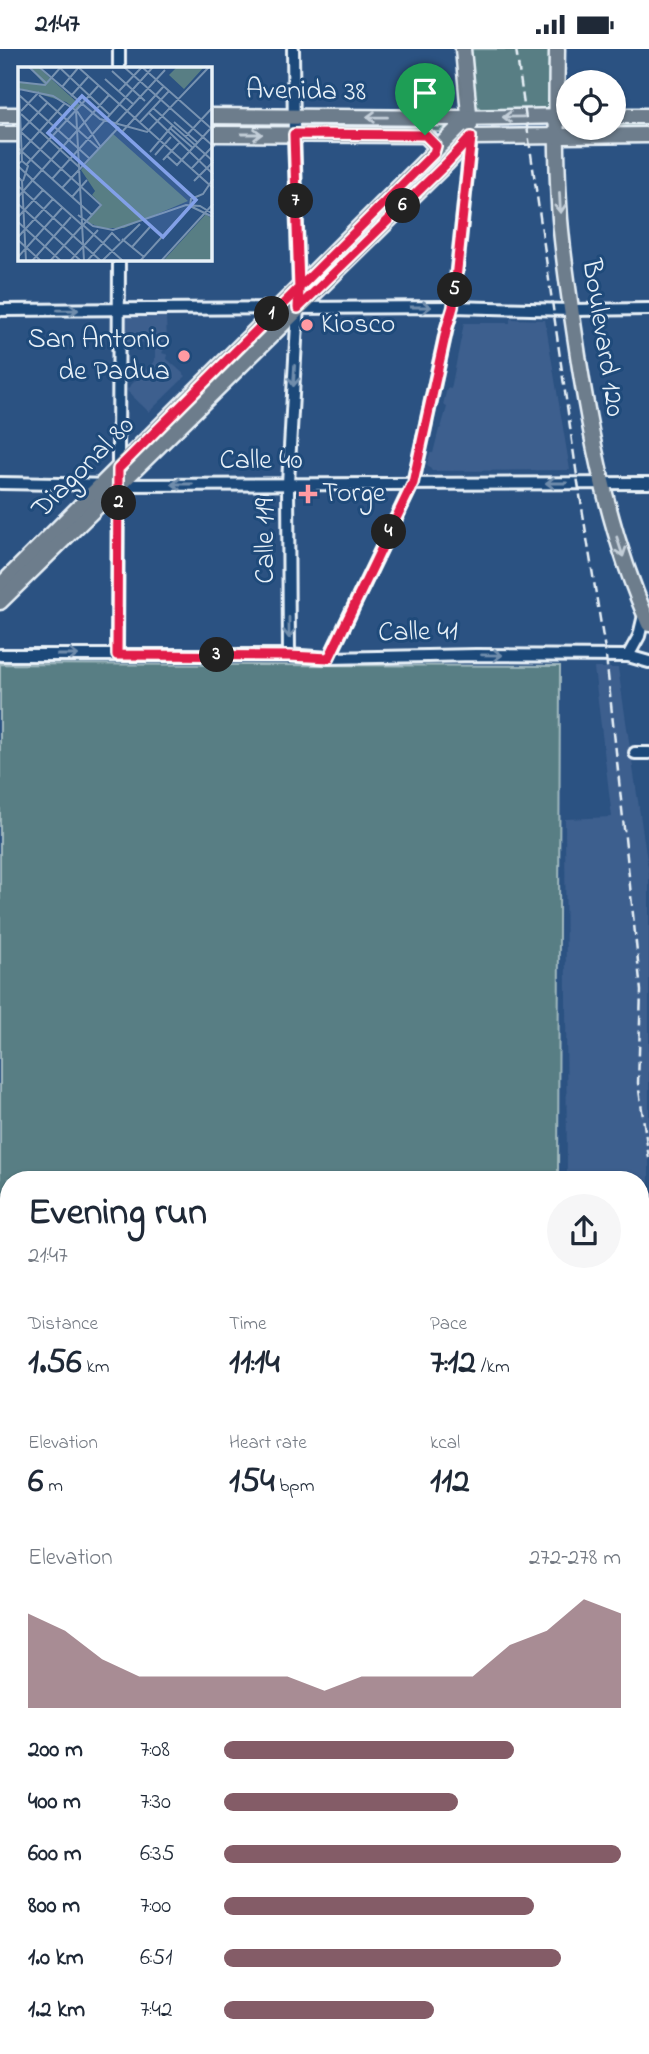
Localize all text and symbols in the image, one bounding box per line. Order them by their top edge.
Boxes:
text: 21:47 [35,6,80,44]
pin [395,63,455,135]
inset map [18,67,212,261]
street label: Avenida 38 [246,70,366,114]
map controls [556,70,626,140]
button: locate [556,70,626,140]
icon: arrive [406,74,444,112]
one-way arrow [501,110,524,124]
one-way arrow [365,111,388,124]
one-way arrow [240,127,263,141]
pin: 7 [278,183,314,219]
text: 7 [292,187,299,214]
pin: 6 [386,189,420,223]
one-way arrow [553,191,566,214]
text: 6 [398,192,407,219]
street label: Boulevard 120 [569,255,635,420]
pin: 5 [438,273,472,307]
text: 5 [449,276,460,303]
pin: 1 [254,296,290,331]
text: 1 [268,300,275,327]
one-way arrow [409,300,432,314]
one-way arrow [56,303,79,316]
place label: Kiosco [321,305,395,346]
marker: Kiosco [299,317,315,333]
place label: San Antonio de Padua [28,320,170,393]
marker: San Antonio de Padua [176,348,192,364]
one-way arrow [288,364,301,387]
street label: Diagonal 80 [22,407,145,530]
street label: Calle 40 [219,441,303,482]
place label: Torge [322,474,386,515]
one-way arrow [545,476,568,490]
one-way arrow [171,477,194,491]
pin: 2 [102,485,136,521]
marker: Torge [300,486,316,502]
text: 2 [114,489,123,516]
street label: Calle 119 [246,498,287,584]
pin: 4 [372,515,406,549]
text: 4 [385,518,392,545]
one-way arrow [614,536,627,558]
street label: Calle 41 [378,612,458,654]
one-way arrow [282,616,296,639]
pin: 3 [200,637,234,673]
text: 3 [213,641,220,668]
one-way arrow [56,648,79,662]
one-way arrow [480,648,503,662]
text: Evening run [28,1186,207,1242]
button: share [547,1194,621,1268]
text: 21:47 [28,1240,68,1273]
text: Distance [28,1311,98,1338]
text: Time [229,1311,267,1338]
text: Pace [430,1311,467,1338]
text: 1.56 [28,1338,82,1389]
text: 11:14 [229,1338,280,1389]
text: 7:12 [430,1338,476,1389]
text: km [82,1354,110,1381]
text: /km [476,1354,510,1381]
text: Elevation [28,1430,98,1457]
text: Heart rate [229,1430,307,1457]
text: kcal [430,1430,460,1457]
text: 6 [28,1457,43,1508]
text: 154 [229,1457,275,1508]
text: 112 [430,1457,470,1508]
text: m [43,1473,63,1500]
text: bpm [275,1473,314,1500]
text: Elevation [28,1542,113,1575]
text: 272–278 m [529,1542,621,1575]
text: 200 m [28,1734,83,1767]
text: 7:08 [140,1734,170,1767]
text: 400 m [28,1786,81,1819]
text: 7:30 [140,1786,171,1819]
text: 600 m [28,1838,82,1871]
text: 6:35 [140,1838,175,1871]
text: 800 m [28,1890,80,1923]
text: 7:00 [140,1890,171,1923]
text: 1.0 km [28,1942,84,1975]
text: 6:51 [140,1942,173,1975]
text: 1.2 km [28,1994,85,2027]
text: 7:42 [140,1994,172,2027]

